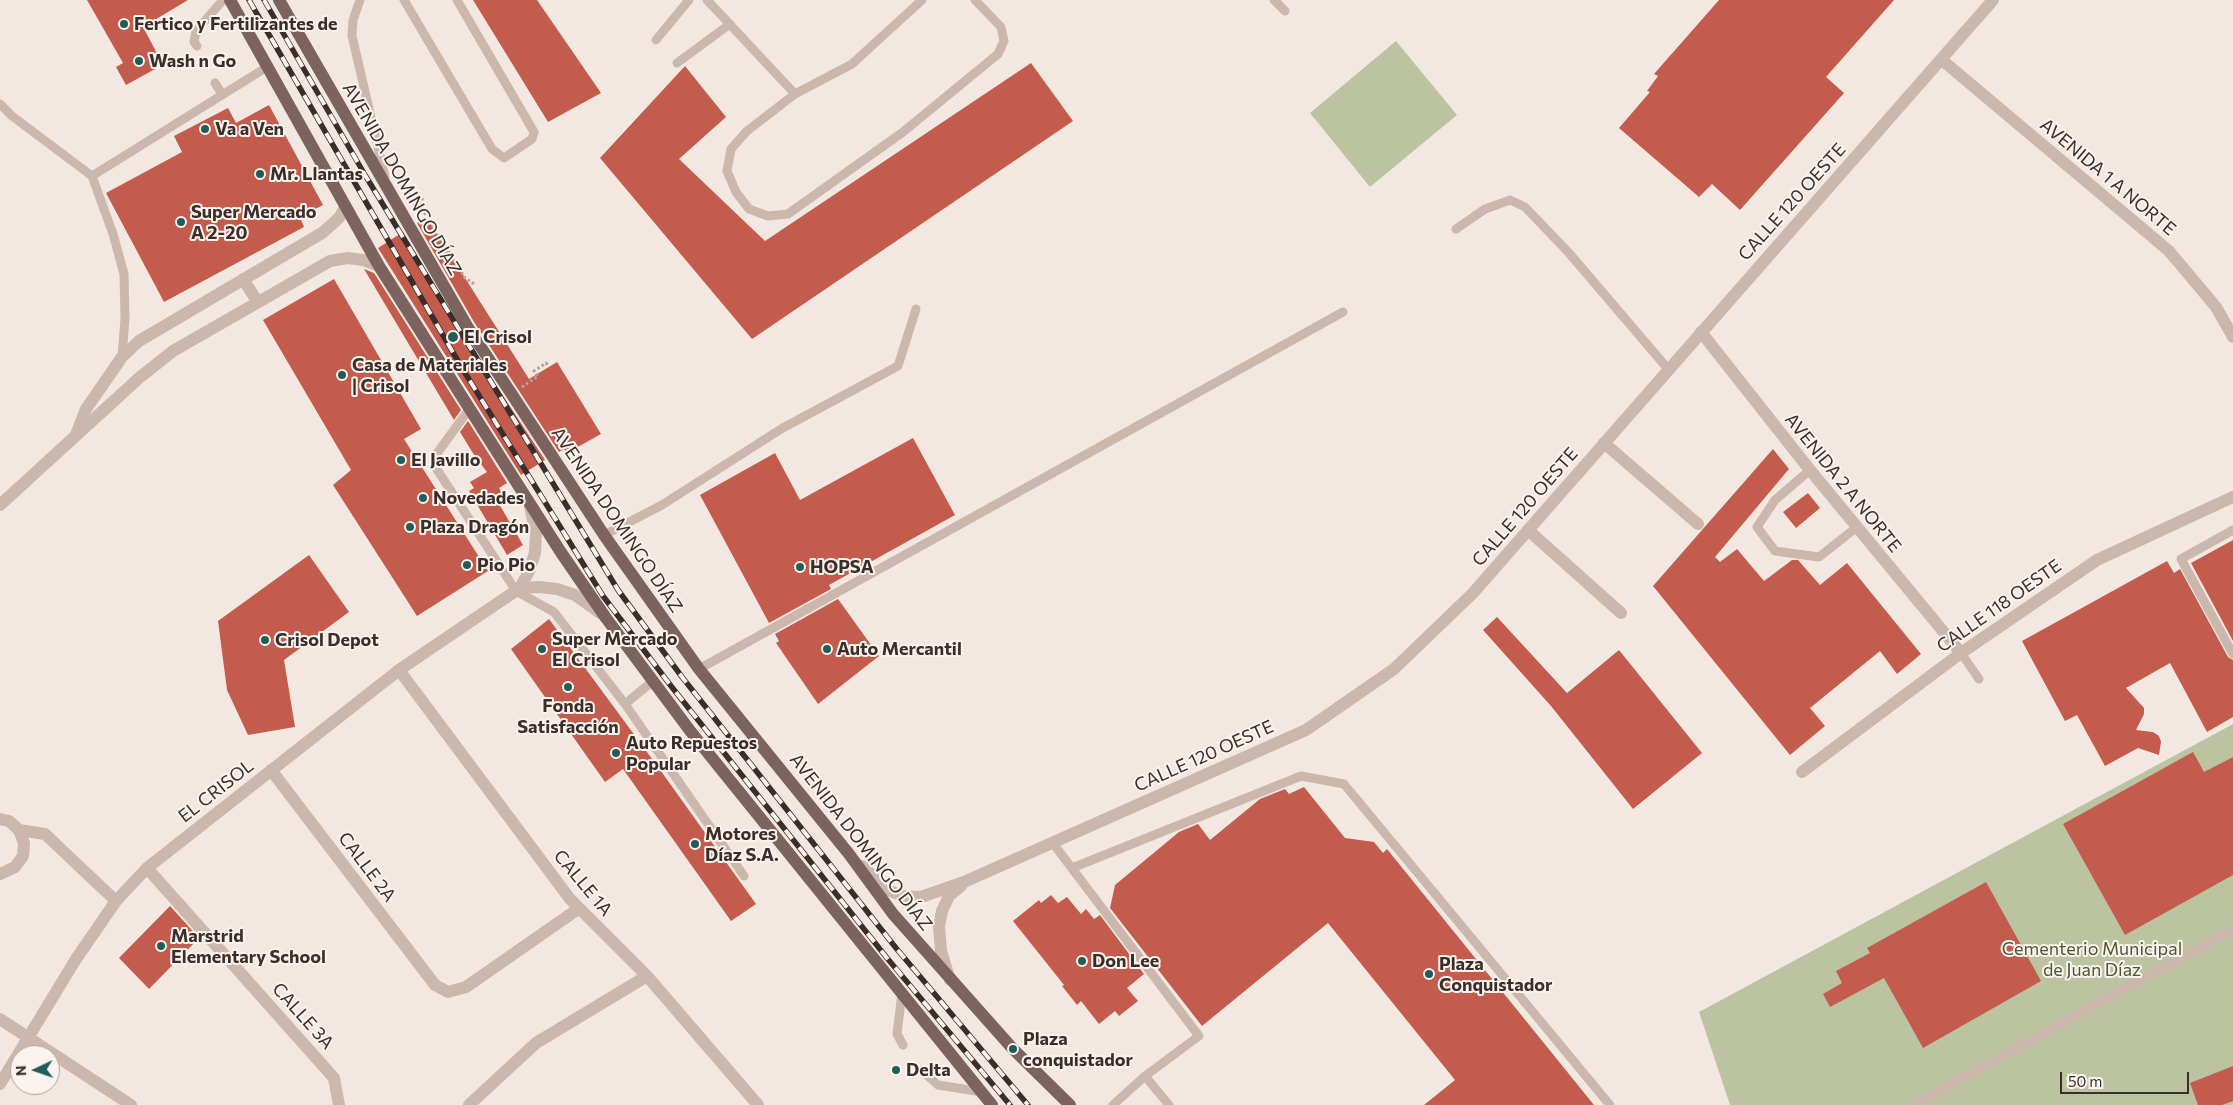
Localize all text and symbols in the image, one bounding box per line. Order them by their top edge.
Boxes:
place label: Fertico y Fertilizantes de [134,13,338,35]
marker: Fertico y Fertilizantes de [118,18,130,30]
place label: Wash n Go [149,50,236,72]
marker: Wash n Go [133,55,145,67]
street label: AVENIDA DOMINGO DÍAZ [338,79,466,279]
street label: AVENIDA 1 A NORTE [2036,114,2180,240]
place label: Va a Ven [215,118,284,140]
marker: Va a Ven [199,123,211,135]
street label: CALLE 120 OESTE [1734,139,1850,265]
place label: Mr. Llantas [270,163,363,185]
marker: Mr. Llantas [254,168,266,180]
place label: Super Mercado A 2-20 [191,201,316,243]
marker: Super Mercado A 2-20 [175,216,187,228]
place label: El Crisol [464,326,532,348]
marker: El Crisol [446,330,460,344]
place label: Casa de Materiales | Crisol [352,354,507,396]
marker: Casa de Materiales | Crisol [336,369,348,381]
street label: AVENIDA 2 A NORTE [1780,409,1906,557]
street label: AVENIDA DOMINGO DÍAZ [547,423,687,617]
street label: CALLE 120 OESTE [1468,443,1582,571]
place label: El Javillo [411,449,480,471]
marker: El Javillo [395,454,407,466]
place label: Novedades [433,487,524,509]
marker: Novedades [417,492,429,504]
place label: Plaza Dragón [420,516,529,538]
marker: Plaza Dragón [404,521,416,533]
place label: Pio Pio [477,554,535,576]
street label: CALLE 118 OESTE [1933,555,2065,657]
place label: HOPSA [810,556,874,578]
marker: Pio Pio [461,559,473,571]
marker: HOPSA [794,561,806,573]
place label: Super Mercado El Crisol [552,628,677,670]
place label: Crisol Depot [275,629,379,651]
marker: Crisol Depot [259,634,271,646]
place label: Auto Mercantil [837,638,962,660]
marker: Super Mercado El Crisol [536,643,548,655]
marker: Auto Mercantil [821,643,833,655]
marker: Fonda Satisfacción [562,681,574,693]
place label: Fonda Satisfacción [517,695,619,738]
street label: CALLE 120 OESTE [1131,716,1277,796]
place label: Auto Repuestos Popular [626,732,757,774]
marker: Auto Repuestos Popular [610,747,622,759]
street label: AVENIDA DOMINGO DÍAZ [785,749,937,935]
street label: EL CRISOL [174,755,258,827]
place label: Motores Díaz S.A. [705,823,779,866]
street label: CALLE 2A [334,828,400,906]
marker: Motores Díaz S.A. [689,838,701,850]
street label: CALLE 1A [549,846,617,920]
place label: Marstrid Elementary School [171,925,326,968]
park label: Cementerio Municipal de Juan Díaz [2002,938,2182,981]
marker: Marstrid Elementary School [155,940,167,952]
place label: Don Lee [1092,950,1159,972]
place label: Plaza Conquistador [1439,953,1552,996]
marker: Don Lee [1076,955,1088,967]
marker: Plaza Conquistador [1423,968,1435,980]
street label: CALLE 3A [268,978,338,1054]
place label: Plaza conquistador [1023,1028,1133,1070]
marker: Plaza conquistador [1007,1043,1019,1055]
north arrow [10,1045,60,1095]
place label: Delta [906,1059,951,1081]
scale bar [2063,1062,2192,1094]
marker: Delta [890,1064,902,1076]
text: N [12,1065,29,1076]
text: 50 m [2068,1072,2102,1090]

